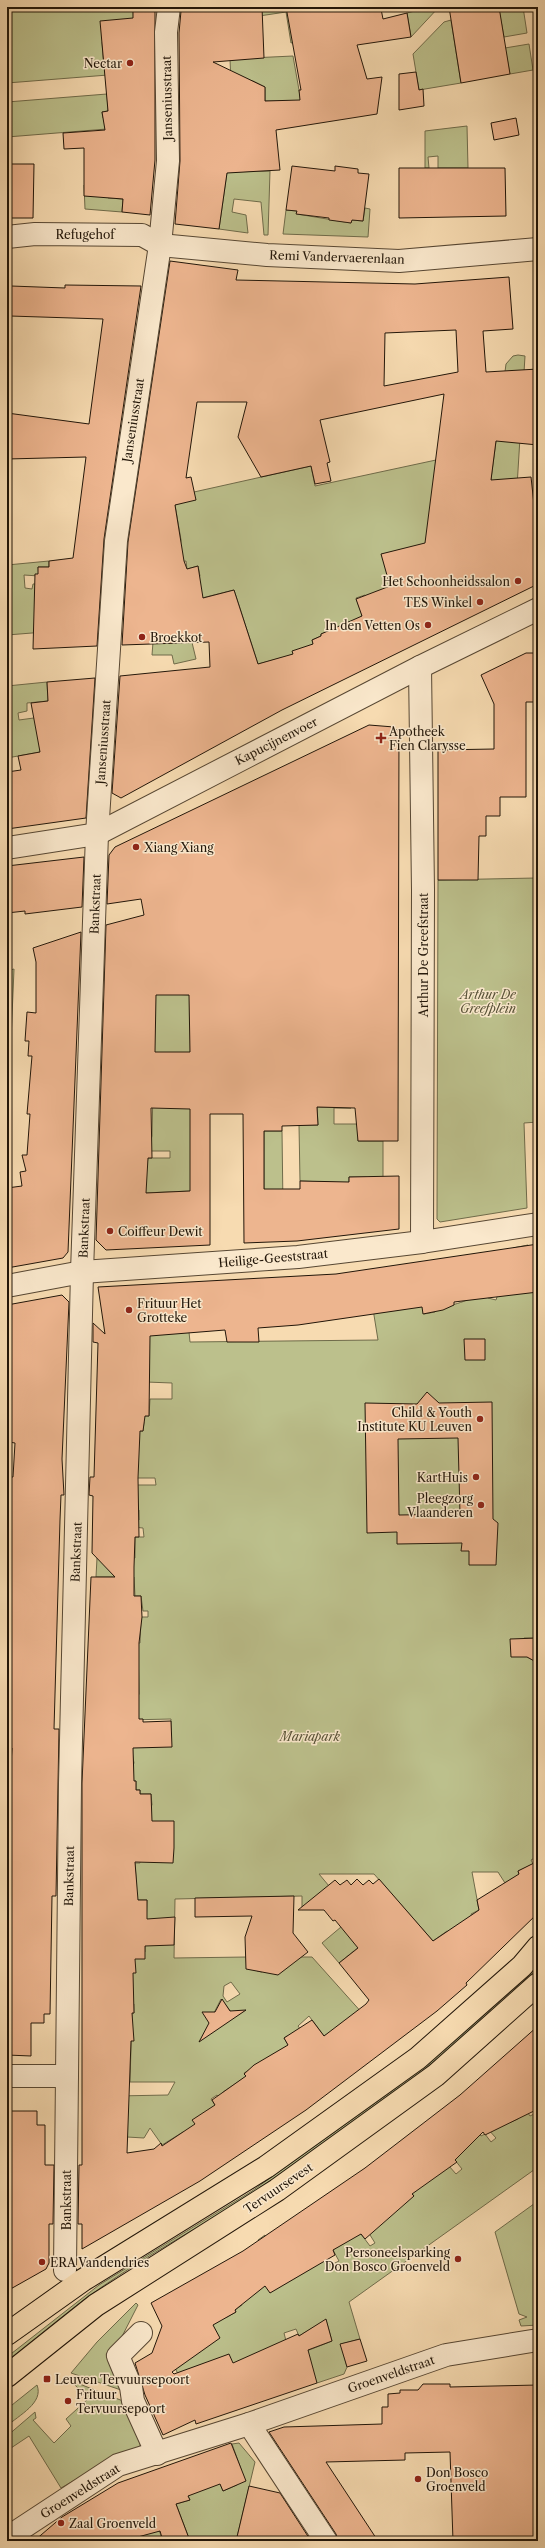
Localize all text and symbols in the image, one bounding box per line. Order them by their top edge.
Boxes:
street label: Janseniusstraat [159,55,175,143]
place label: Nectar [84,56,122,71]
marker: Nectar [125,58,135,68]
street label: Refugehof [55,227,116,242]
street label: Remi Vandervaerenlaan [269,247,405,267]
street label: Janseniusstraat [119,376,147,465]
place label: Het Schoonheidssalon [382,574,510,589]
marker: Het Schoonheidssalon [513,576,523,586]
place label: TES Winkel [404,595,472,610]
marker: TES Winkel [475,597,485,607]
place label: In den Vetten Os [325,618,420,633]
marker: In den Vetten Os [423,620,433,630]
place label: Broekkot [150,630,203,645]
marker: Broekkot [137,632,147,642]
street label: Janseniusstraat [92,698,113,787]
street label: Kapucijnenvoer [232,714,320,768]
place label: Apotheek Fien Clarysse [388,724,466,753]
marker: Apotheek Fien Clarysse [376,733,386,743]
place label: Xiang Xiang [143,840,214,855]
marker: Xiang Xiang [131,842,141,852]
street label: Bankstraat [86,873,104,934]
street label: Arthur De Greefstraat [416,892,431,1018]
park label: Arthur De Greefplein [458,987,517,1016]
street label: Bankstraat [75,1197,93,1258]
place label: Coiffeur Dewit [118,1224,203,1239]
marker: Coiffeur Dewit [105,1226,115,1236]
street label: Heilige-Geeststraat [218,1246,329,1270]
place label: Frituur Het Grotteke [137,1296,202,1325]
marker: Frituur Het Grotteke [124,1305,134,1315]
place label: Child & Youth Institute KU Leuven [357,1405,472,1434]
marker: Child & Youth Institute KU Leuven [475,1414,485,1424]
place label: KartHuis [417,1470,468,1485]
marker: KartHuis [471,1472,481,1482]
place label: Pleegzorg Vlaanderen [406,1491,474,1520]
marker: Pleegzorg Vlaanderen [476,1500,486,1510]
street label: Bankstraat [67,1521,85,1582]
park label: Mariapark [278,1729,341,1744]
street label: Bankstraat [61,1845,77,1906]
street label: Tervuursevest [241,2159,316,2217]
street label: Bankstraat [59,2169,74,2230]
place label: Personeelsparking Don Bosco Groenveld [325,2245,451,2274]
marker: Personeelsparking Don Bosco Groenveld [453,2254,463,2264]
place label: ERA Vandendries [50,2255,149,2270]
marker: ERA Vandendries [37,2257,47,2267]
street label: Groenveldstraat [346,2352,437,2396]
place label: Leuven Tervuursepoort [55,2372,190,2387]
marker: Leuven Tervuursepoort [42,2374,52,2384]
place label: Frituur Tervuursepoort [76,2387,166,2416]
marker: Frituur Tervuursepoort [63,2396,73,2406]
street label: Groenveldstraat [37,2460,123,2521]
place label: Don Bosco Groenveld [426,2465,488,2494]
marker: Don Bosco Groenveld [413,2474,423,2484]
place label: Zaal Groenveld [69,2516,157,2531]
marker: Zaal Groenveld [56,2518,66,2528]

